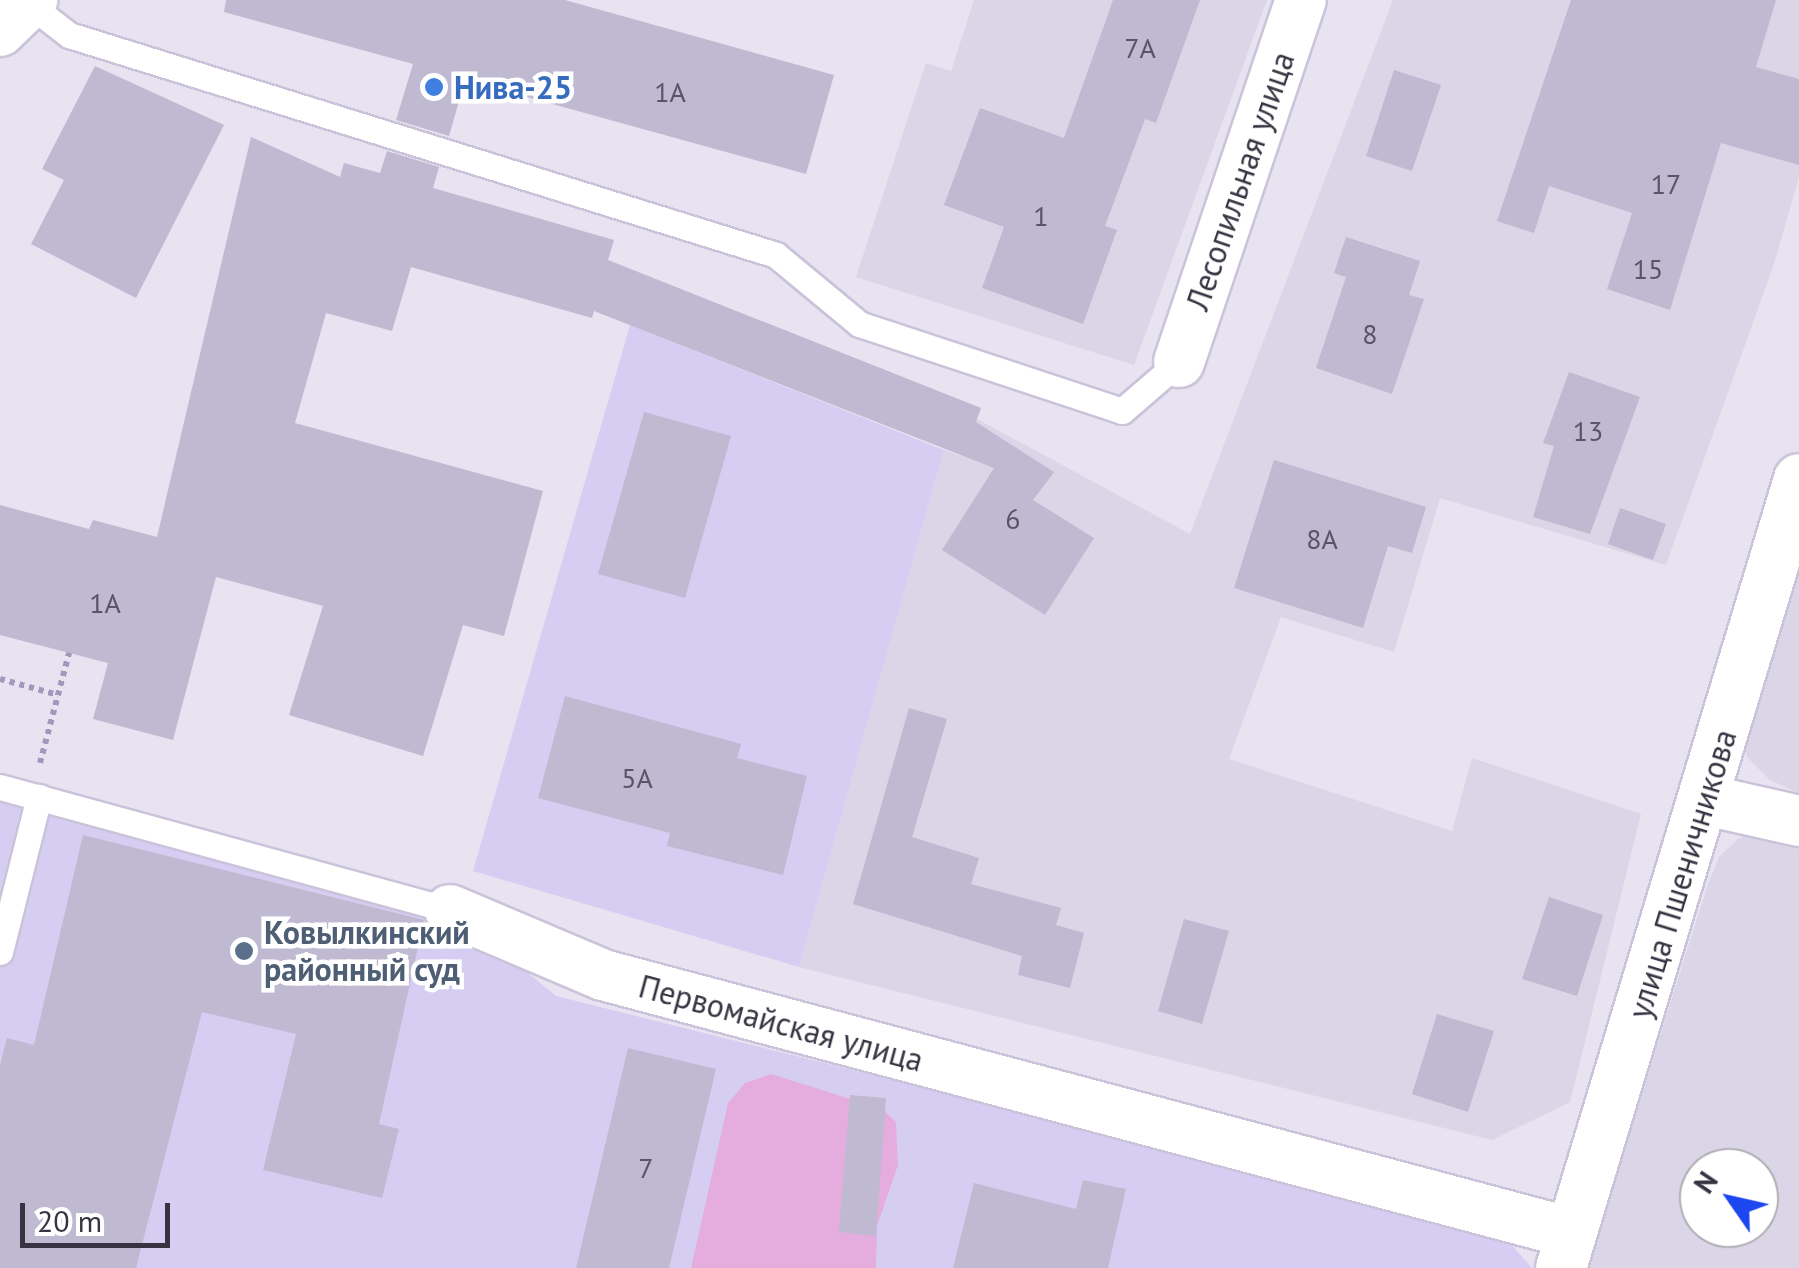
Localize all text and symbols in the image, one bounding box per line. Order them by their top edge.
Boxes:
house number: 7А [1124,31,1156,65]
street label: Лесопильная улица [1178,47,1302,315]
place label: Нива-25 [454,68,572,106]
house number: 1А [654,75,686,109]
marker: Нива-25 [423,76,445,98]
house number: 17 [1651,167,1681,201]
house number: 1 [1033,199,1049,233]
house number: 15 [1633,252,1663,286]
house number: 8 [1362,317,1378,351]
house number: 13 [1573,414,1603,448]
house number: 6 [1005,502,1021,536]
house number: 8А [1306,522,1338,556]
house number: 1А [89,586,121,620]
street label: улица Пшеничникова [1620,725,1744,1023]
house number: 5А [621,761,653,795]
place label: Ковылкинский районный суд [264,914,470,989]
marker: Ковылкинский районный суд [233,940,255,962]
street label: Первомайская улица [635,967,927,1079]
north arrow [1679,1148,1779,1248]
house number: 7 [638,1151,654,1185]
text: N [1685,1164,1726,1200]
scale bar [25,1183,175,1245]
text: 20 m [37,1201,102,1240]

